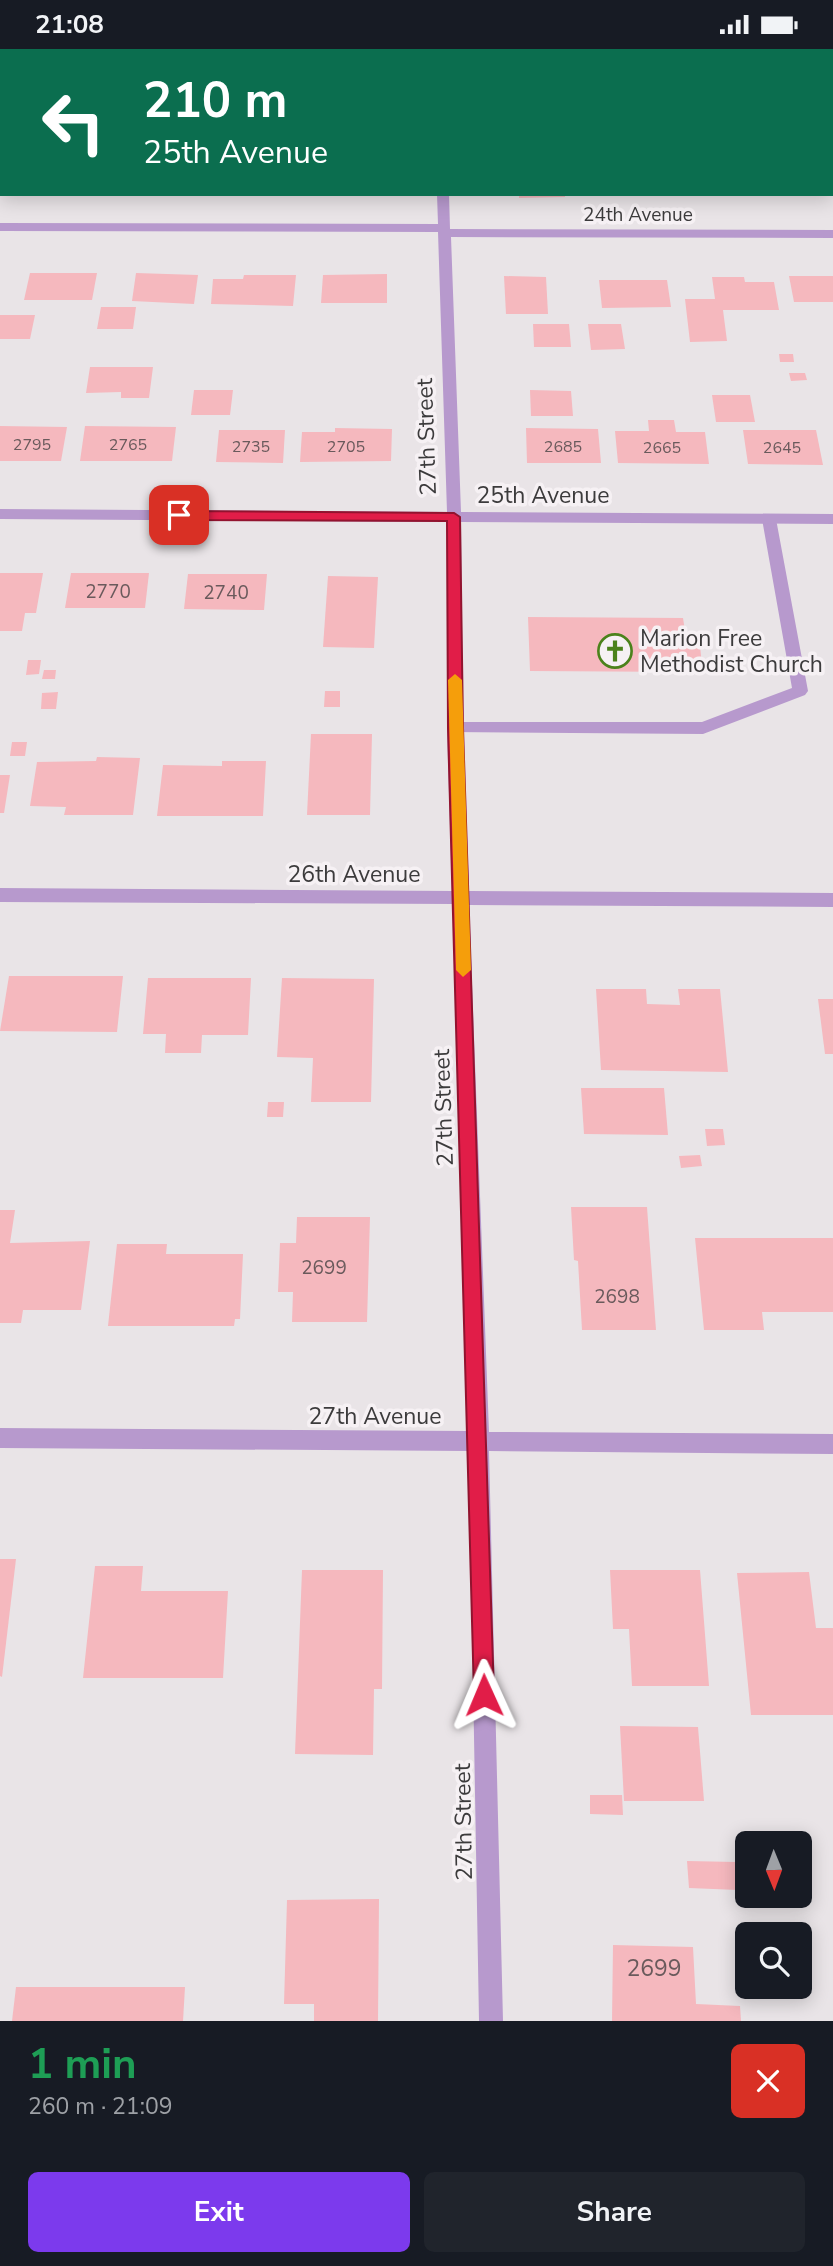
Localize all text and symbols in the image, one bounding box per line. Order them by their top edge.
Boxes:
text: 21:08 [35,7,104,42]
text: 210 m [143,67,287,134]
icon: left [28,77,119,168]
text: 25th Avenue [143,131,328,174]
street label: 24th Avenue [583,202,693,228]
street label: 27th Street [409,377,444,496]
house number: 2795 [13,434,51,456]
house number: 2765 [109,434,147,456]
house number: 2735 [232,436,270,458]
house number: 2705 [327,436,365,458]
house number: 2685 [544,436,582,458]
house number: 2665 [643,437,681,459]
house number: 2645 [763,437,801,459]
street label: 25th Avenue [477,480,609,511]
pin [149,485,209,545]
icon: arrive [160,496,198,534]
house number: 2770 [85,579,131,605]
house number: 2740 [203,580,249,606]
place label: Marion Free Methodist Church [640,623,823,680]
church icon: Marion Free Methodist Church [596,632,634,670]
street label: 26th Avenue [288,859,420,890]
street label: 27th Street [426,1048,461,1167]
house number: 2699 [301,1255,347,1281]
house number: 2698 [594,1284,640,1310]
street label: 27th Avenue [309,1401,441,1432]
position arrow [447,1658,521,1732]
street label: 27th Street [447,1762,480,1881]
north arrow [735,1831,812,1907]
map controls [735,1831,812,1999]
button: search [735,1922,812,1999]
house number: 2699 [626,1953,682,1984]
text: 1 min [28,2036,137,2093]
button: close [731,2044,805,2118]
text: 260 m · 21:09 [28,2091,173,2122]
button: Exit [28,2172,410,2252]
button: Share [424,2172,805,2252]

